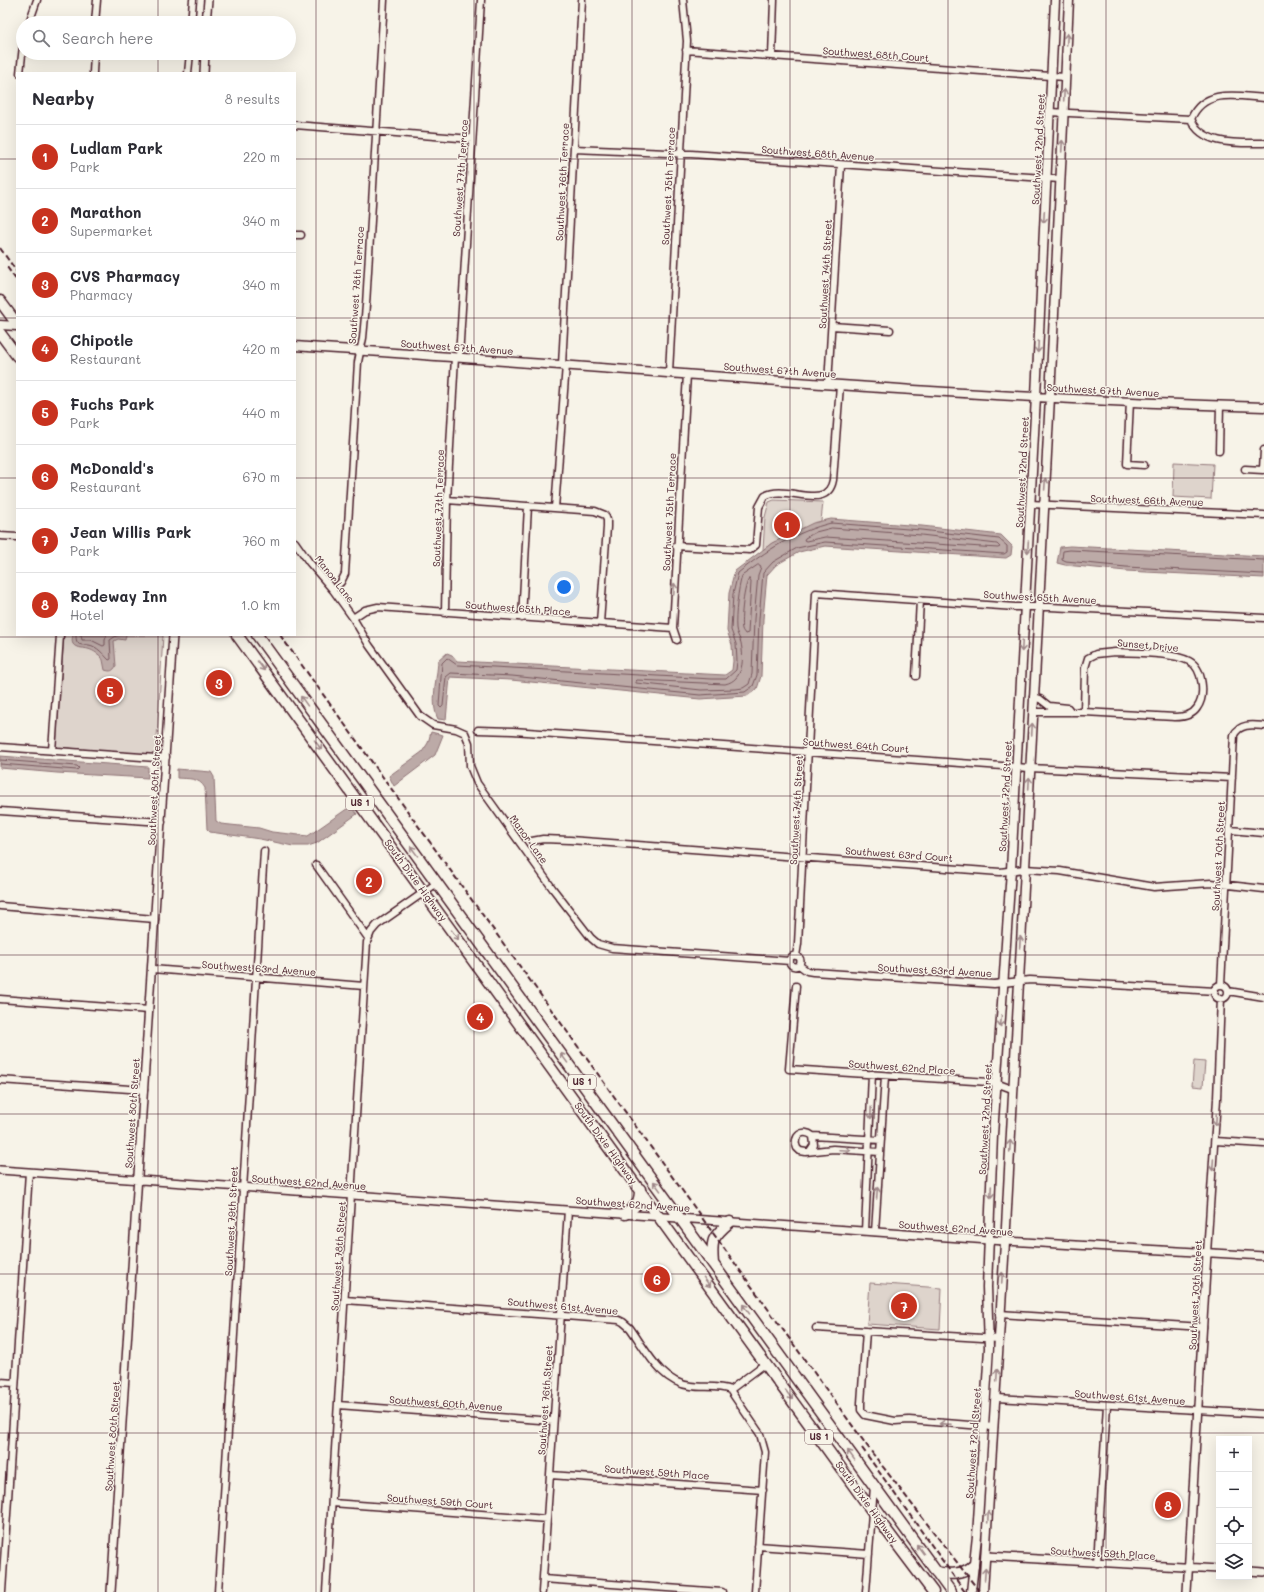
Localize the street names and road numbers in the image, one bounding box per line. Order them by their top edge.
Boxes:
street label: Southwest 68th Court [822,43,930,65]
street label: Southwest 72nd Street [1028,93,1048,205]
street label: Southwest 77th Terrace [449,119,471,237]
street label: Southwest 76th Terrace [552,123,572,241]
street label: Southwest 75th Terrace [658,127,678,245]
street label: Southwest 68th Avenue [761,142,875,164]
street label: Southwest 74th Street [815,219,835,329]
street label: Southwest 78th Terrace [345,225,367,345]
street label: Southwest 67th Avenue [400,336,514,358]
street label: Southwest 67th Avenue [723,359,837,381]
street label: Southwest 67th Avenue [1046,380,1160,400]
street label: Southwest 72nd Street [1012,416,1032,528]
street label: Southwest 77th Terrace [429,449,447,567]
street label: Southwest 75th Terrace [659,453,679,571]
street label: Southwest 66th Avenue [1090,491,1204,509]
street label: Manor Lane [312,552,358,606]
street label: Southwest 65th Avenue [983,587,1097,607]
street label: Southwest 65th Place [465,597,571,619]
street label: Sunset Drive [1117,635,1179,655]
street label: Southwest 80th Street [144,734,164,846]
street label: Southwest 64th Court [802,734,910,756]
street label: Southwest 72nd Street [995,740,1015,852]
street label: Southwest 74th Street [786,755,806,865]
road number: US 1 [346,796,374,810]
street label: Southwest 70th Street [1208,801,1228,911]
street label: Manor Lane [507,812,551,866]
street label: South Dixie Highway [381,836,451,924]
street label: Southwest 63rd Court [845,843,953,865]
street label: Southwest 63rd Avenue [201,957,317,979]
street label: Southwest 63rd Avenue [877,960,993,980]
street label: Southwest 62nd Place [848,1056,956,1078]
street label: Southwest 80th Street [121,1057,143,1169]
street label: Southwest 72nd Street [975,1063,995,1175]
road number: US 1 [568,1075,596,1089]
street label: South Dixie Highway [571,1099,641,1187]
street label: Southwest 79th Street [221,1166,241,1276]
street label: Southwest 62nd Avenue [251,1171,367,1193]
street label: Southwest 62nd Avenue [575,1193,691,1215]
street label: Southwest 78th Street [327,1201,349,1311]
street label: Southwest 62nd Avenue [898,1217,1014,1239]
street label: Southwest 70th Street [1185,1240,1205,1350]
street label: Southwest 61st Avenue [507,1294,619,1318]
street label: Southwest 76th Street [534,1345,556,1455]
street label: Southwest 80th Street [101,1380,123,1492]
street label: Southwest 61st Avenue [1074,1386,1186,1408]
street label: Southwest 72nd Street [962,1387,984,1499]
street label: Southwest 60th Avenue [389,1392,503,1414]
road number: US 1 [805,1430,833,1444]
street label: South Dixie Highway [832,1458,902,1546]
street label: Southwest 59th Place [604,1461,710,1483]
street label: Southwest 59th Court [386,1490,494,1512]
street label: Southwest 59th Place [1050,1543,1156,1563]

